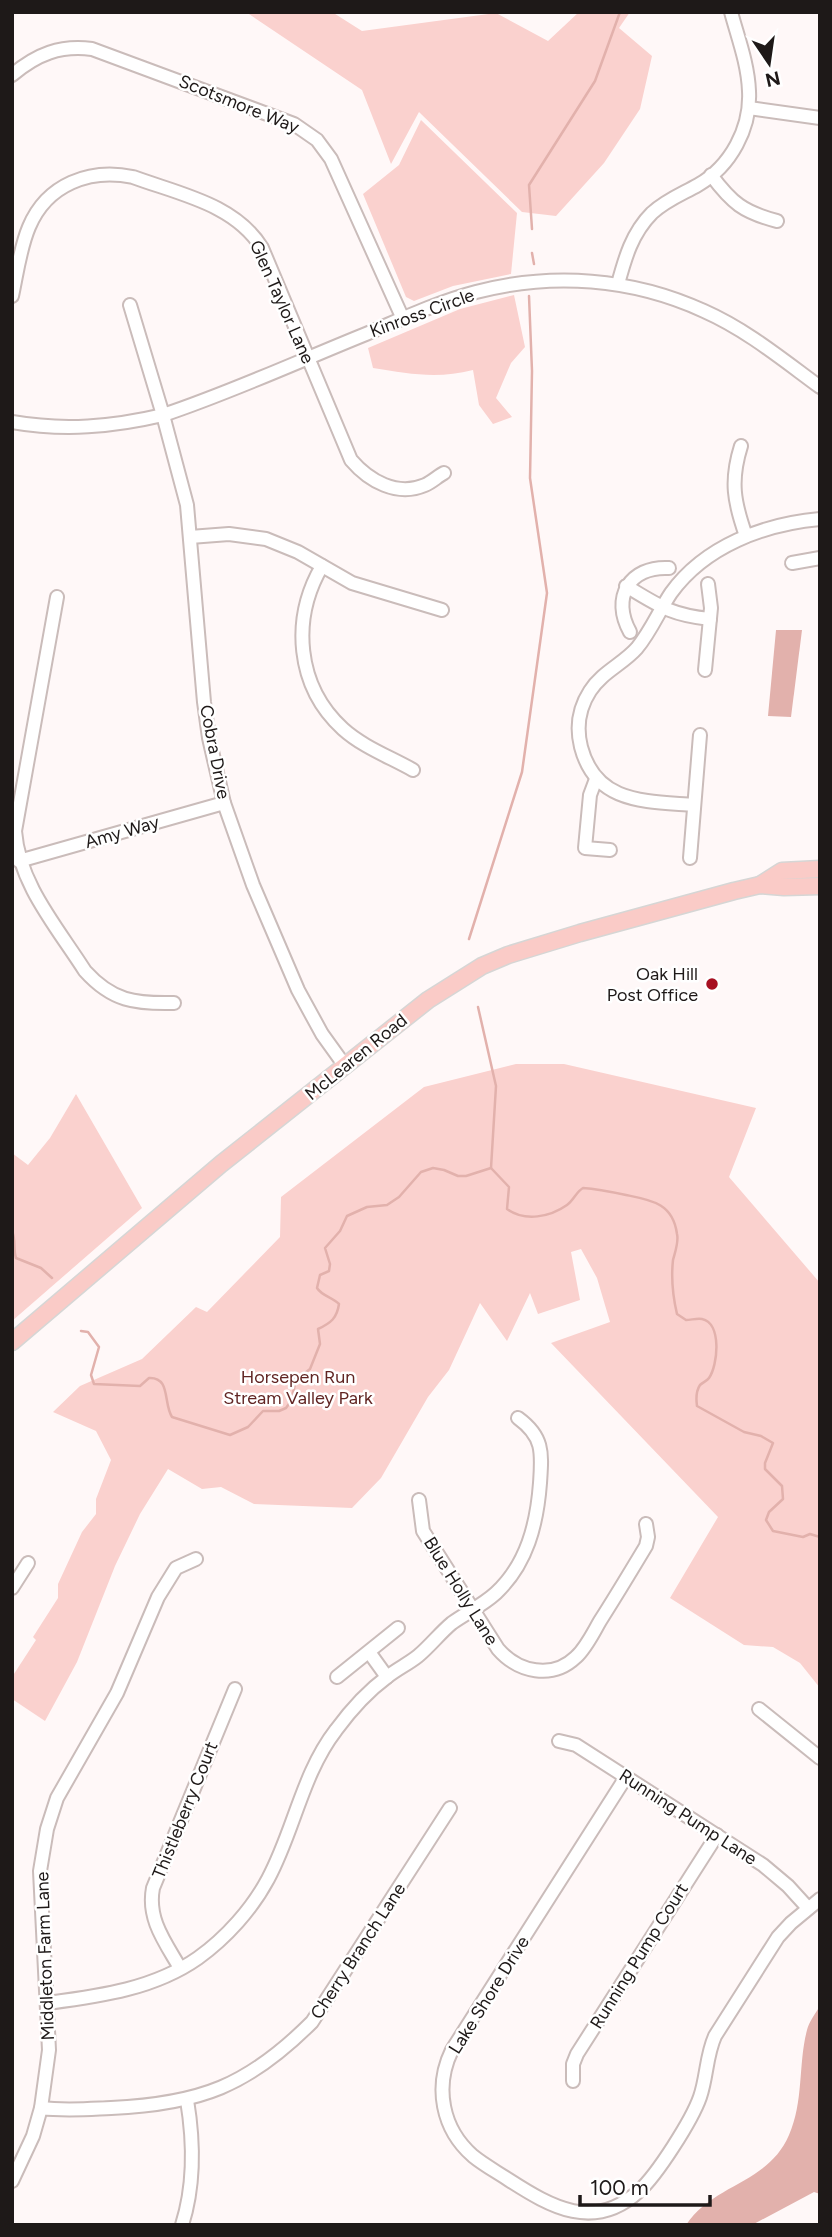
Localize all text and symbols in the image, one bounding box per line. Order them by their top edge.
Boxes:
north arrow [734,28,804,98]
text: N [763,66,782,92]
street label: Scotsmore Way [176,70,303,138]
street label: Glen Taylor Lane [245,237,319,367]
street label: Kinross Circle [367,284,477,342]
street label: Cobra Drive [195,703,235,801]
street label: Amy Way [82,811,162,853]
place label: Oak Hill Post Office [607,963,698,1006]
marker: Oak Hill Post Office [704,976,720,992]
street label: McLearen Road [300,1009,412,1105]
park label: Horsepen Run Stream Valley Park [223,1366,373,1409]
street label: Blue Holly Lane [419,1533,503,1649]
street label: Thistleberry Court [147,1738,223,1882]
street label: Running Pump Lane [615,1764,761,1870]
street label: Middleton Farm Lane [31,1871,59,2041]
street label: Cherry Branch Lane [306,1879,410,2023]
street label: Running Pump Court [585,1879,693,2033]
street label: Lake Shore Drive [444,1932,534,2058]
scale bar [580,2164,710,2208]
text: 100 m [590,2175,649,2200]

